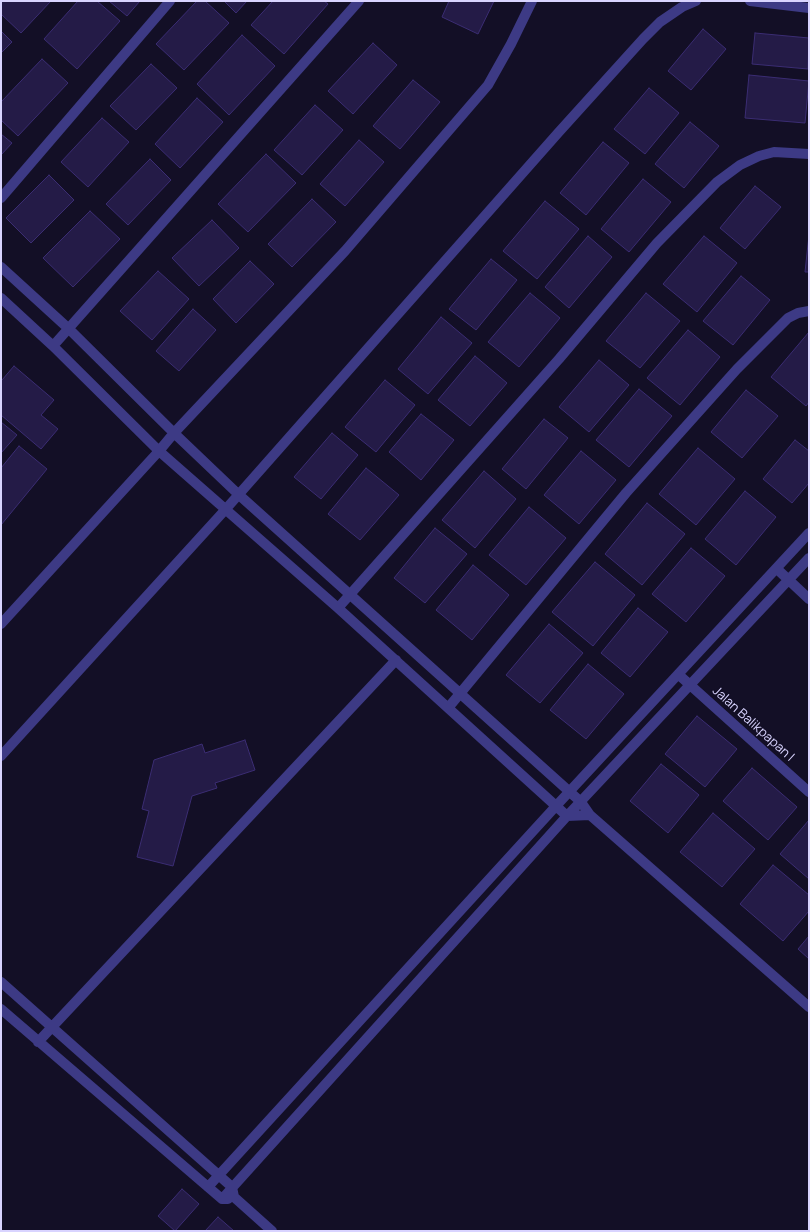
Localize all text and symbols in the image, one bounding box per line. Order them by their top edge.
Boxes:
street label: Jalan Balikpapan I [709,683,797,765]

